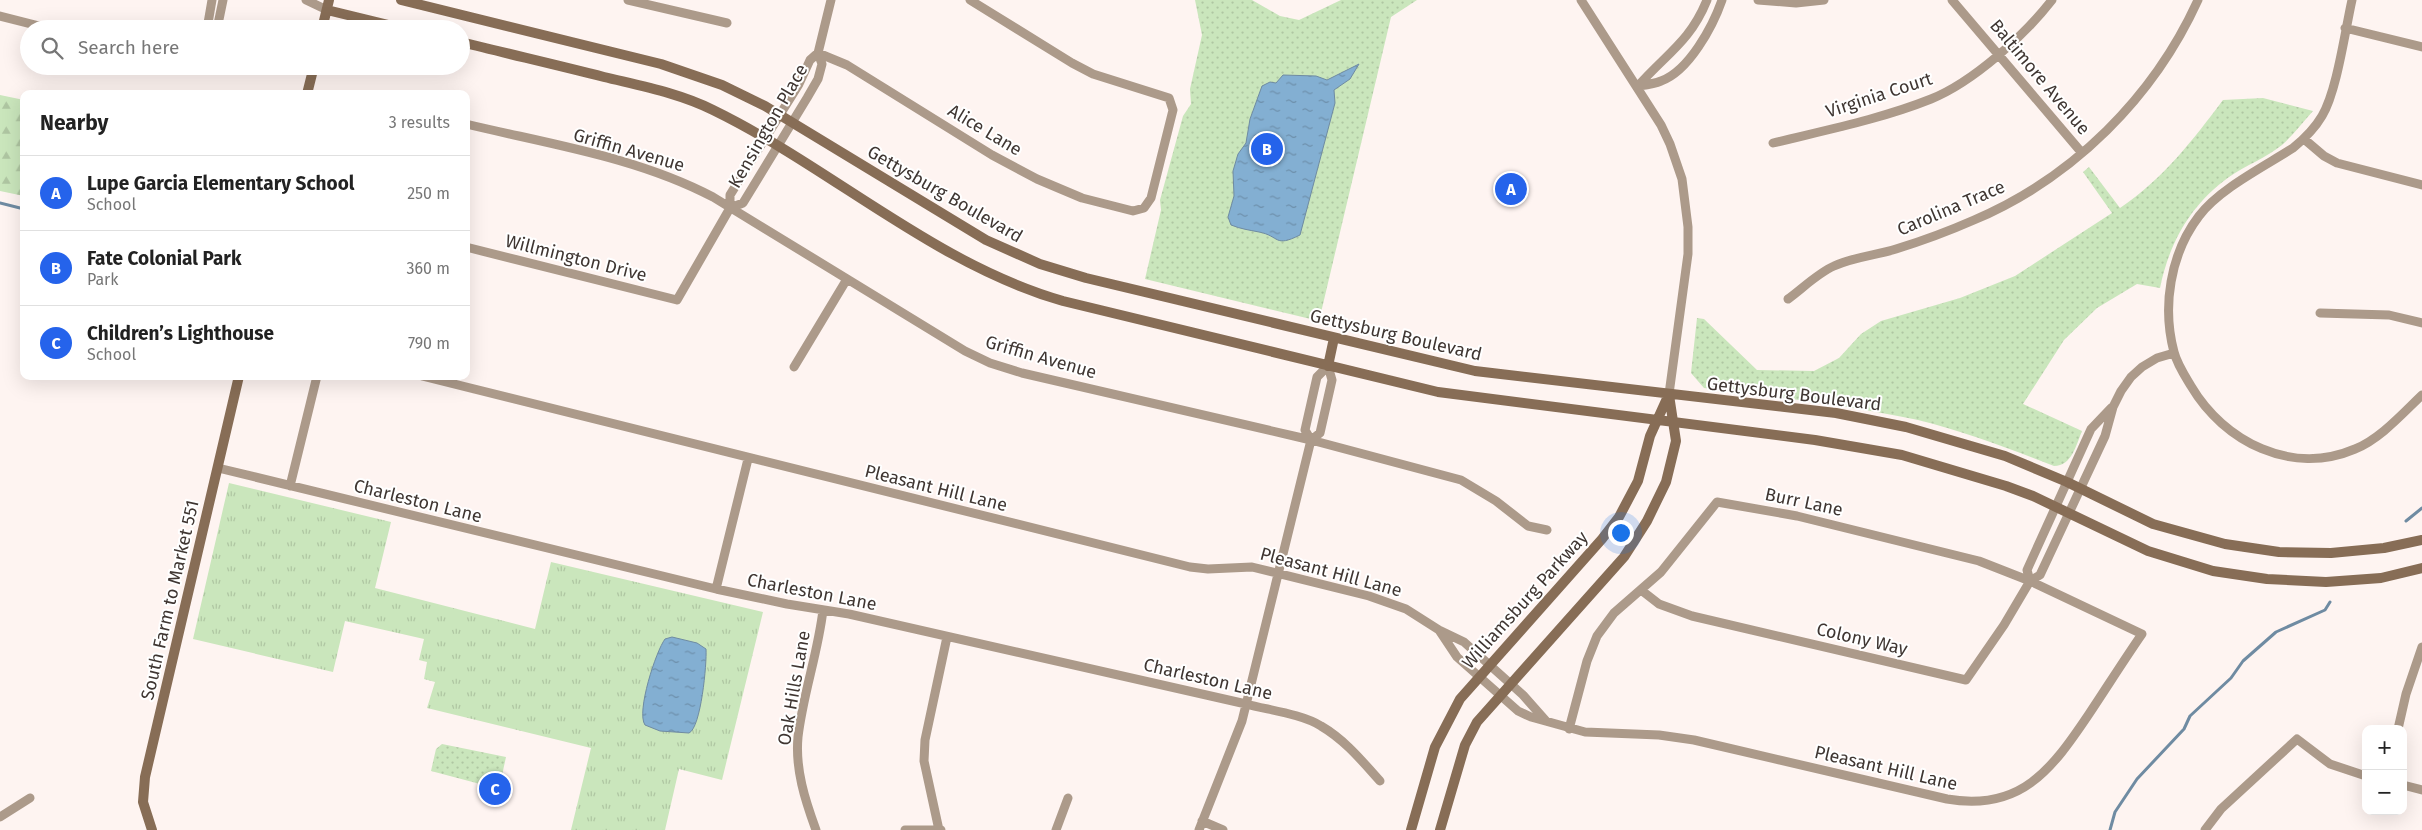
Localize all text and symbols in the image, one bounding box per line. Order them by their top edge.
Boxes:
street label: Baltimore Avenue [1985,15,2095,139]
search box [20,20,470,75]
icon: search [38,34,66,62]
text: Search here [78,36,179,59]
street label: Kensington Place [724,60,812,192]
street label: Virginia Court [1823,67,1935,123]
street label: Alice Lane [944,99,1026,161]
text: Nearby [40,110,108,136]
text: 3 results [389,113,450,132]
street label: Griffin Avenue [571,124,687,176]
pin: B [1251,130,1283,168]
street label: Gettysburg Boulevard [863,141,1027,247]
pin: A [1495,170,1527,208]
text: Lupe Garcia Elementary School [87,172,354,195]
street label: Carolina Trace [1894,175,2008,241]
text: A [51,184,61,203]
text: 250 m [407,184,450,203]
text: School [87,195,136,214]
street label: Willmington Drive [503,230,649,286]
text: Fate Colonial Park [87,247,241,270]
text: B [51,259,61,278]
text: 360 m [407,259,450,278]
text: Park [87,270,119,289]
street label: Gettysburg Boulevard [1308,305,1484,365]
text: Children’s Lighthouse [87,322,274,345]
street label: Griffin Avenue [983,331,1099,383]
text: C [51,334,61,353]
text: 790 m [408,334,450,353]
text: School [87,345,136,364]
street label: Gettysburg Boulevard [1706,372,1882,416]
street label: Pleasant Hill Lane [862,460,1010,516]
street label: Charleston Lane [351,474,485,528]
street label: Burr Lane [1763,483,1845,521]
street label: South Farm to Market 551 [136,498,204,702]
your location [1608,520,1634,546]
street label: Williamsburg Parkway [1457,527,1593,673]
street label: Pleasant Hill Lane [1258,542,1404,602]
street label: Charleston Lane [745,569,879,615]
street label: Colony Way [1814,618,1910,660]
street label: Oak Hills Lane [773,629,815,747]
street label: Charleston Lane [1141,653,1275,705]
map controls [2362,725,2407,815]
button: + [2362,725,2407,770]
street label: Pleasant Hill Lane [1812,741,1960,795]
pin: C [479,770,511,808]
button: − [2362,770,2407,815]

